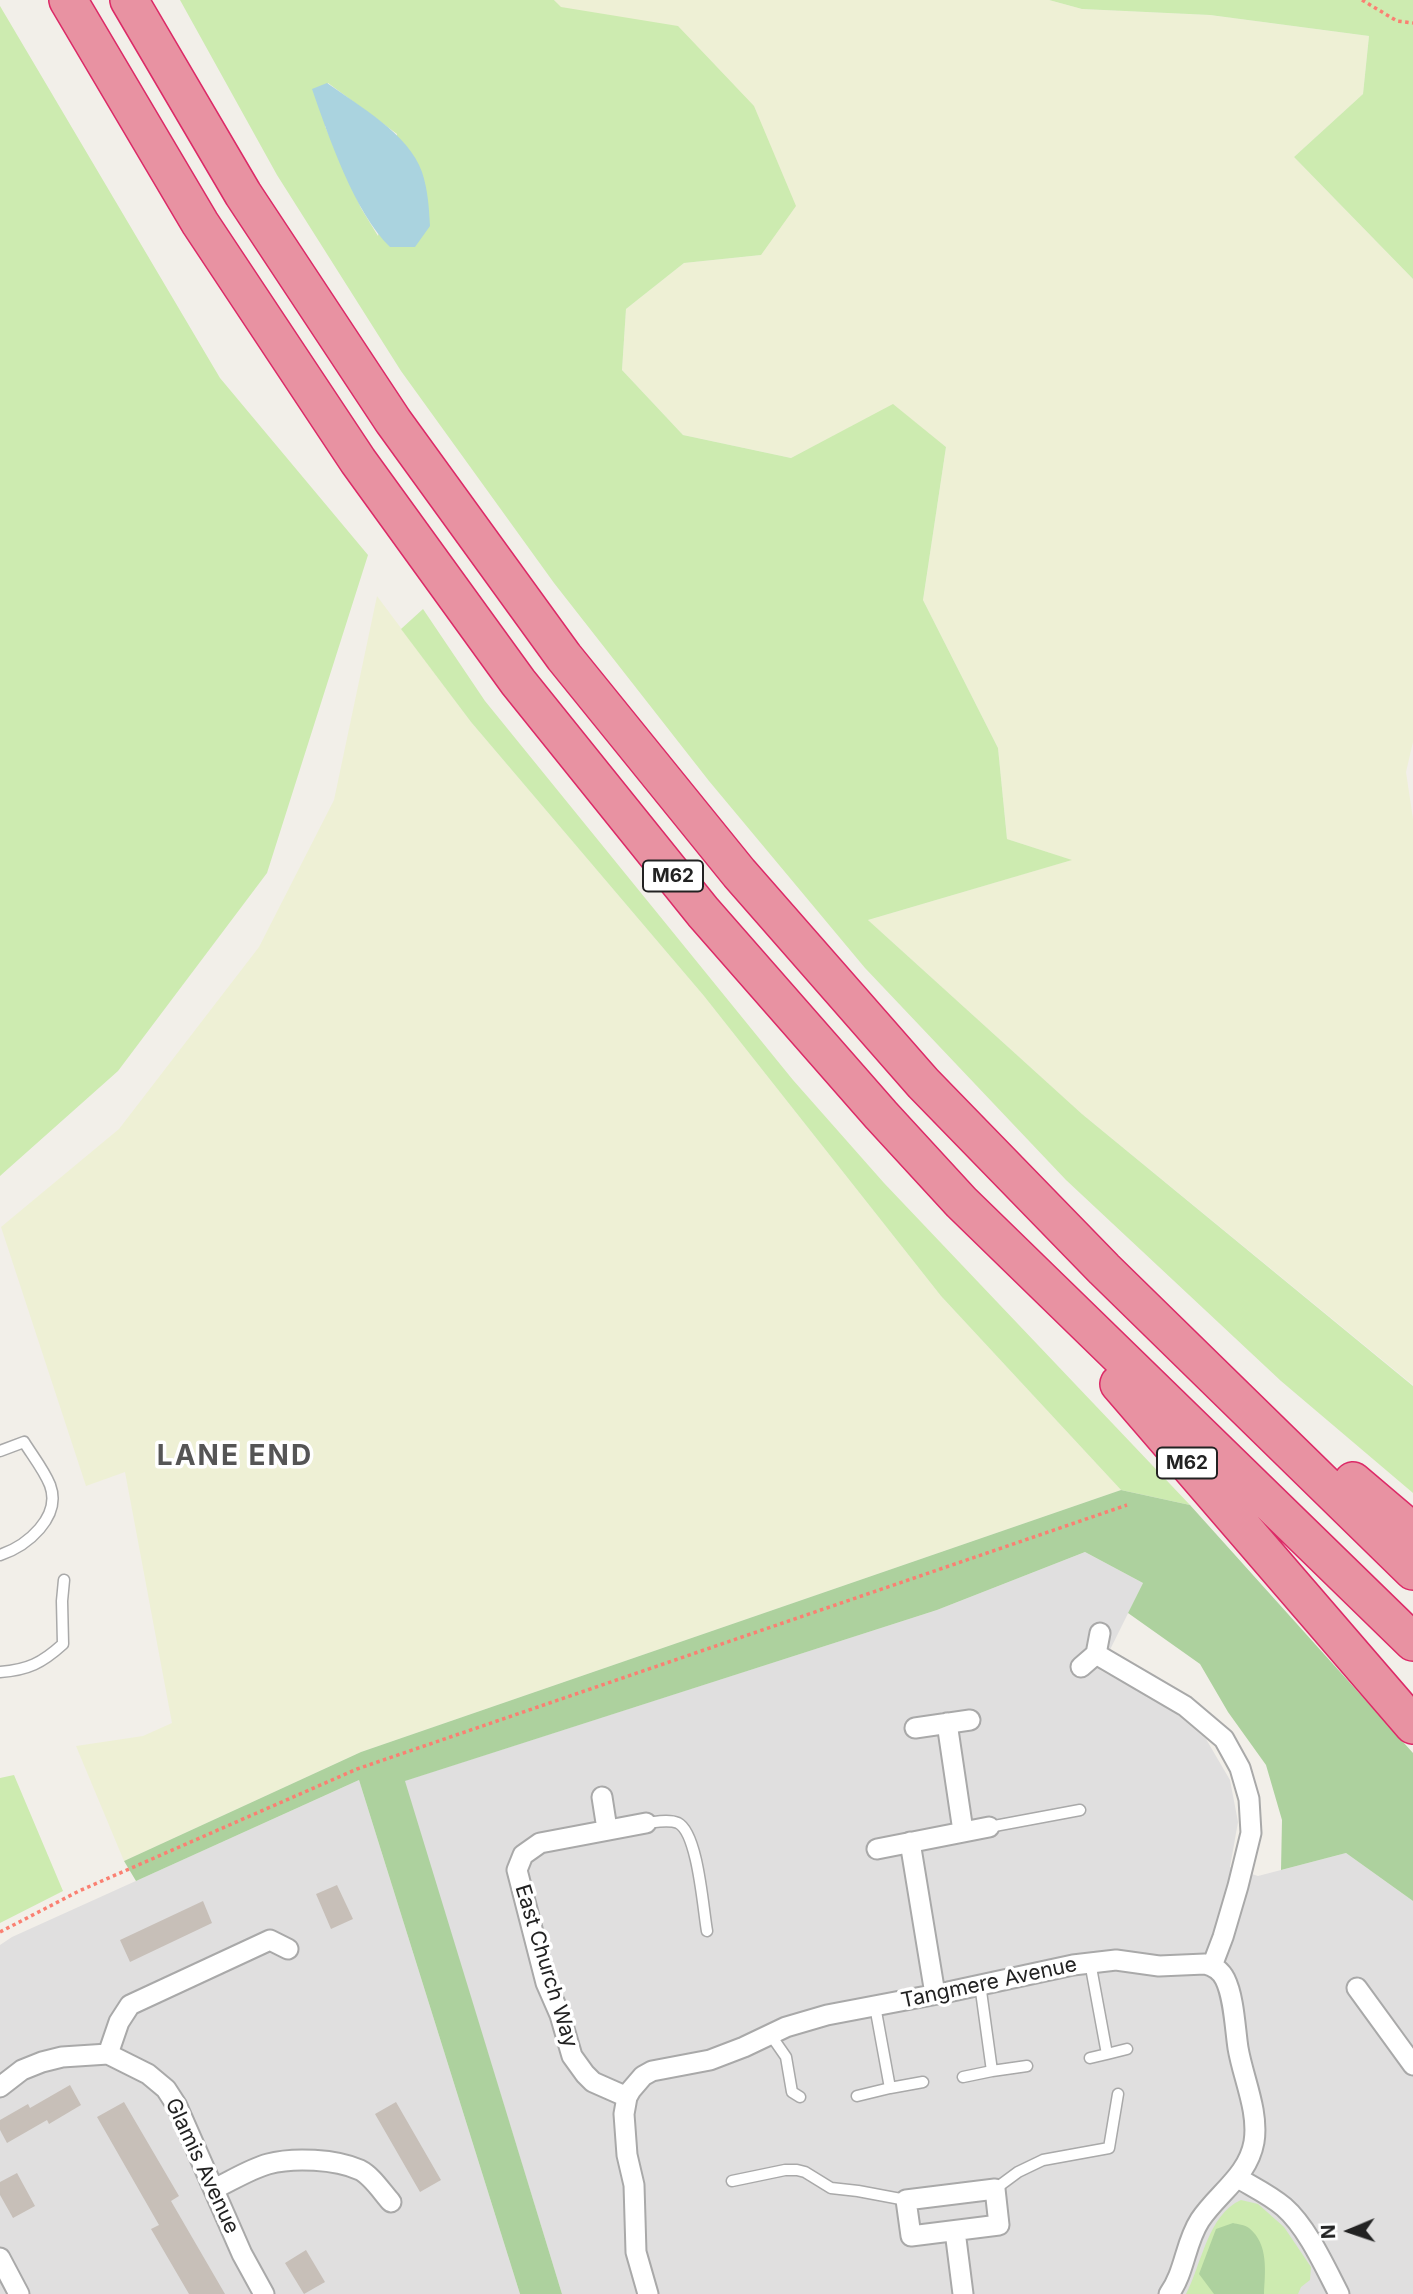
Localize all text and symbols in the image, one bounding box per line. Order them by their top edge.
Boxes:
road number: M62 [643,860,703,891]
district label: LANE END [158,1440,312,1474]
road number: M62 [1157,1448,1217,1478]
street label: East Church Way [509,1881,583,2051]
street label: Tangmere Avenue [899,1952,1079,2014]
street label: Glamis Avenue [160,2094,244,2238]
north arrow [1315,2196,1385,2266]
text: N [1317,2224,1340,2239]

